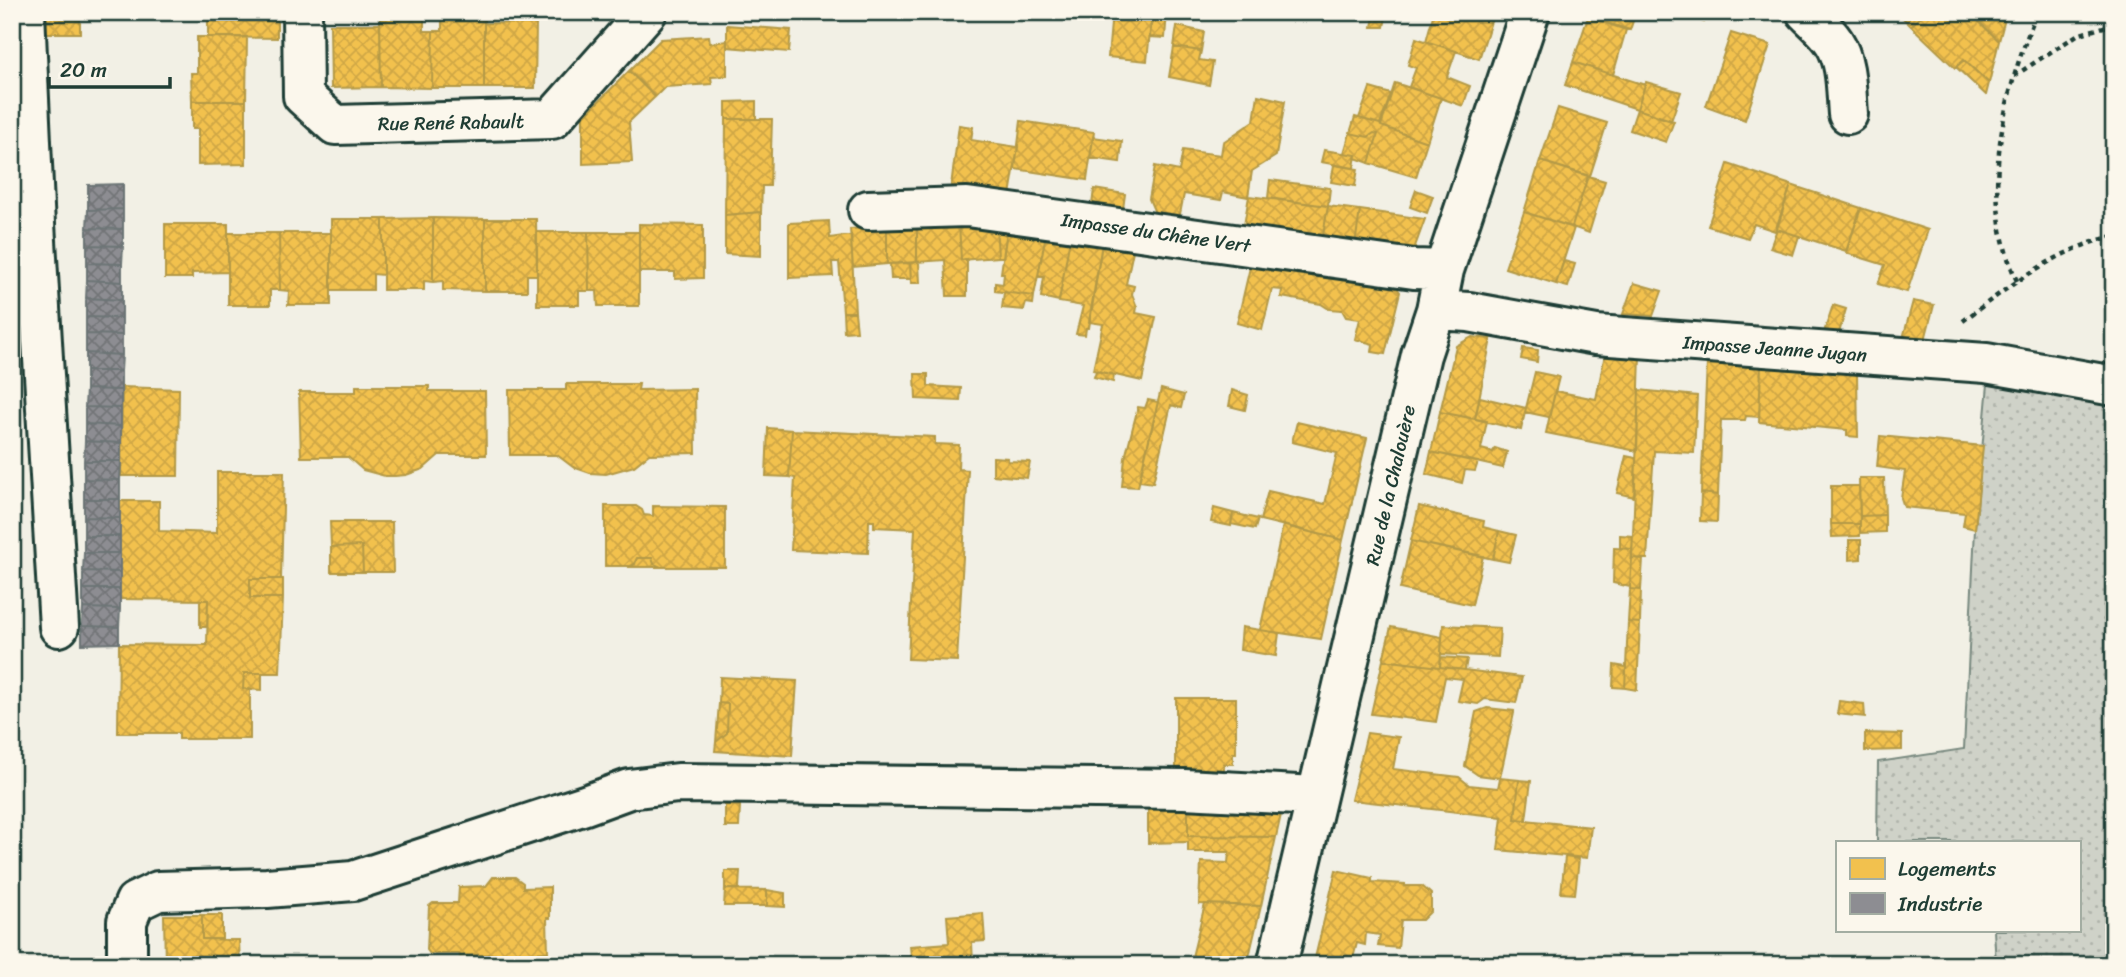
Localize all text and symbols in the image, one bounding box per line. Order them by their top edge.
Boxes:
scale bar [49,46,170,90]
text: 20 m [60,51,107,89]
street label: Rue René Rabault [377,105,525,140]
street label: Impasse du Chêne Vert [1058,203,1254,262]
street label: Impasse Jeanne Jugan [1681,326,1868,371]
street label: Rue de la Chalouère [1356,401,1425,569]
legend [1836,841,2080,932]
text: Logements [1898,850,1997,888]
text: Industrie [1897,885,1982,923]

